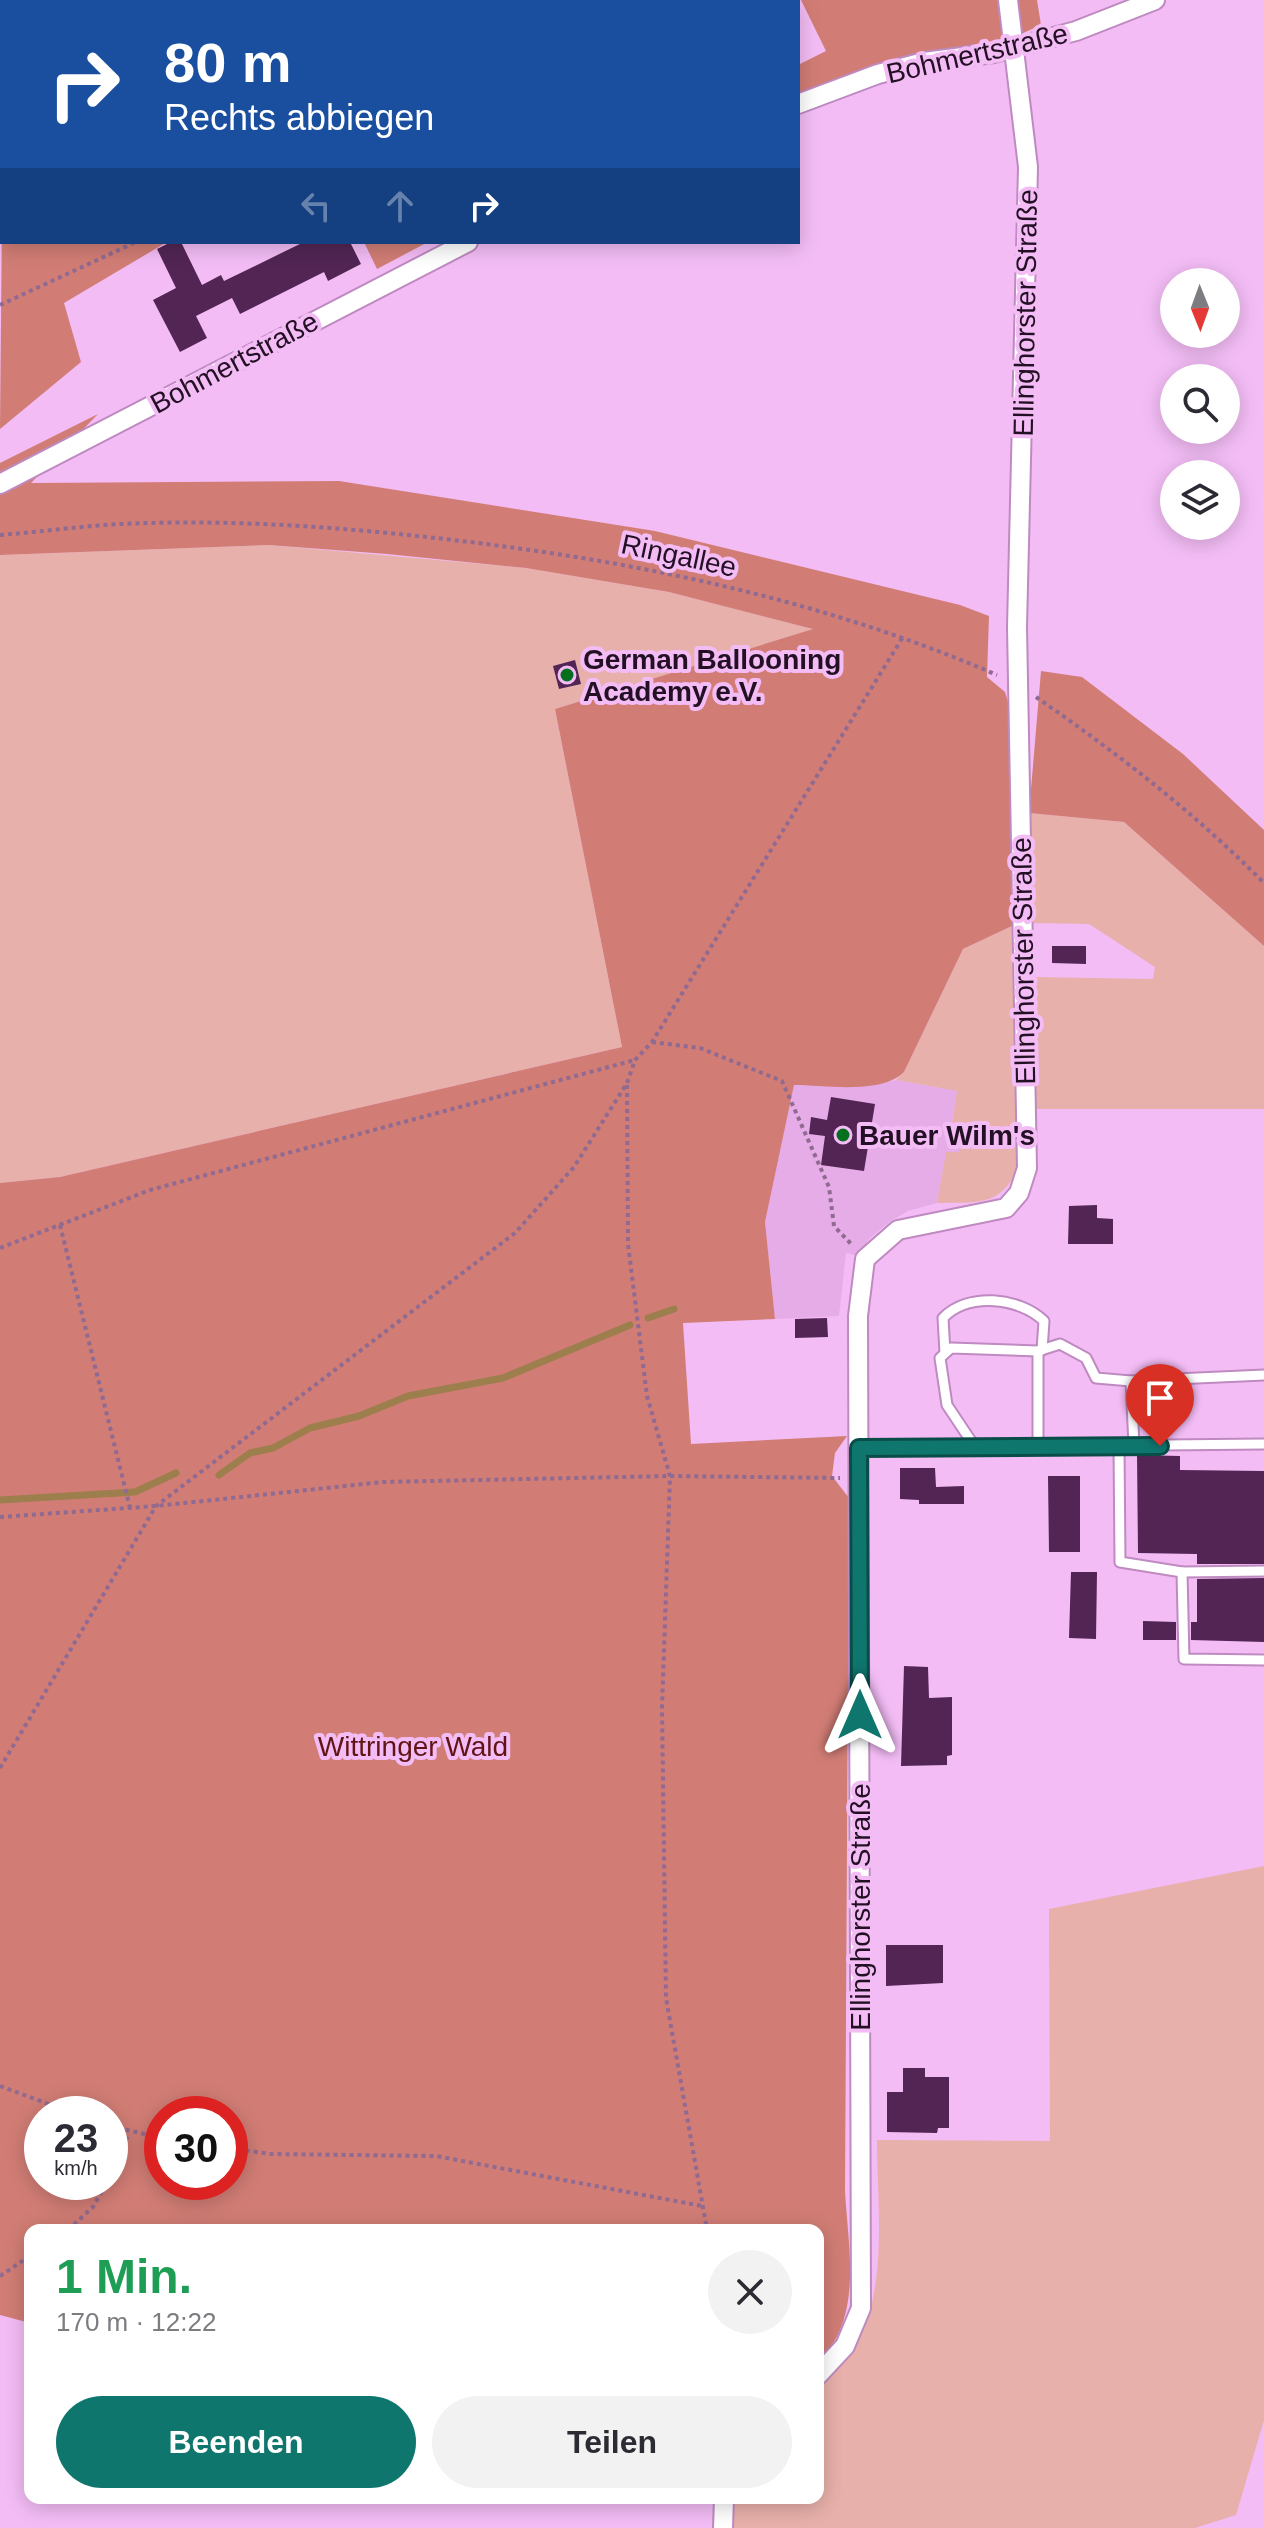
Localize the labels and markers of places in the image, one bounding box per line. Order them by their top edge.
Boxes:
place label: German Ballooning Academy e.V. [583,644,841,707]
marker: German Ballooning Academy e.V. [558,666,576,684]
place label: Bauer Wilm's [859,1120,1035,1151]
marker: Bauer Wilm's [834,1126,852,1144]
pin [1126,1364,1194,1446]

